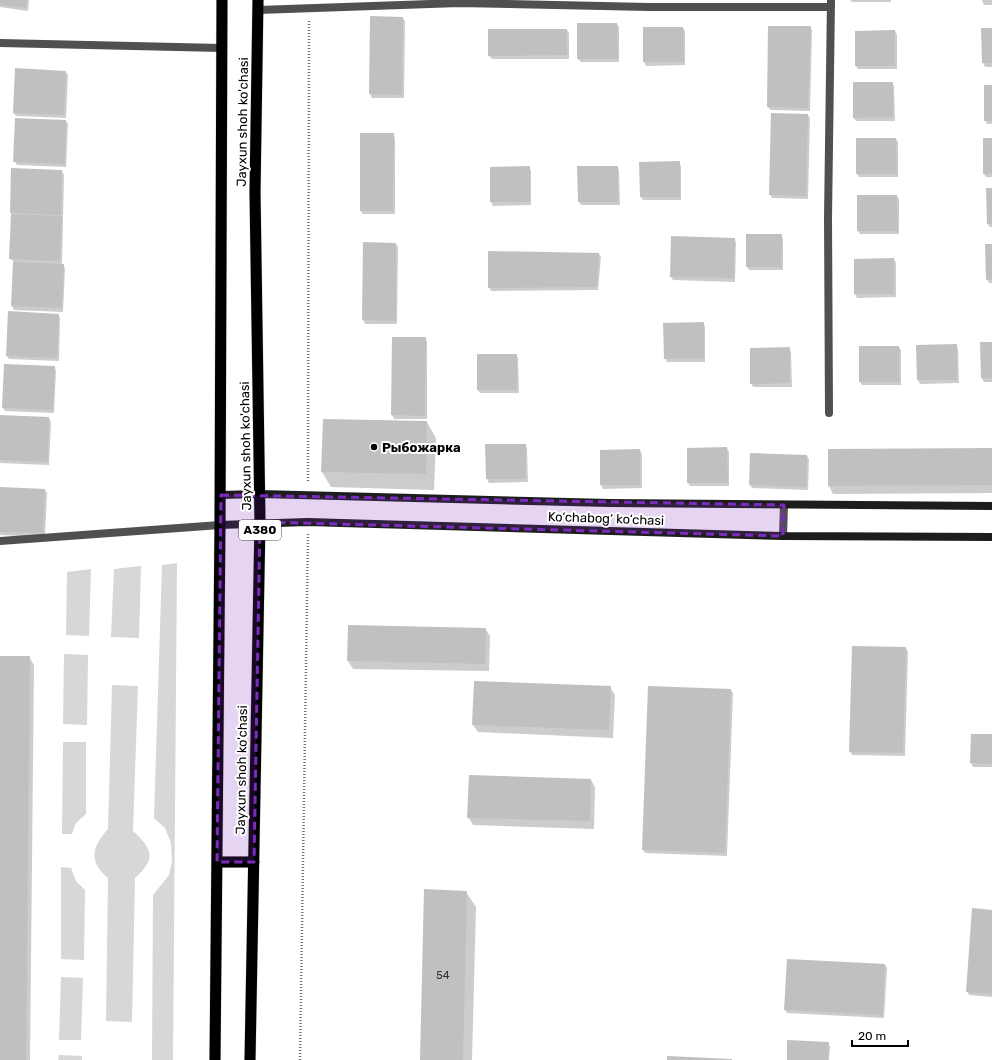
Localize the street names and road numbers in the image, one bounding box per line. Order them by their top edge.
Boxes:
street label: Jayxun shoh ko'chasi [234,57,251,187]
street label: Jayxun shoh ko'chasi [237,381,254,511]
street label: Ko‘chabog‘ ko‘chasi [547,509,664,529]
road number: A380 [239,520,281,540]
street label: Jayxun shoh ko'chasi [233,705,250,835]

